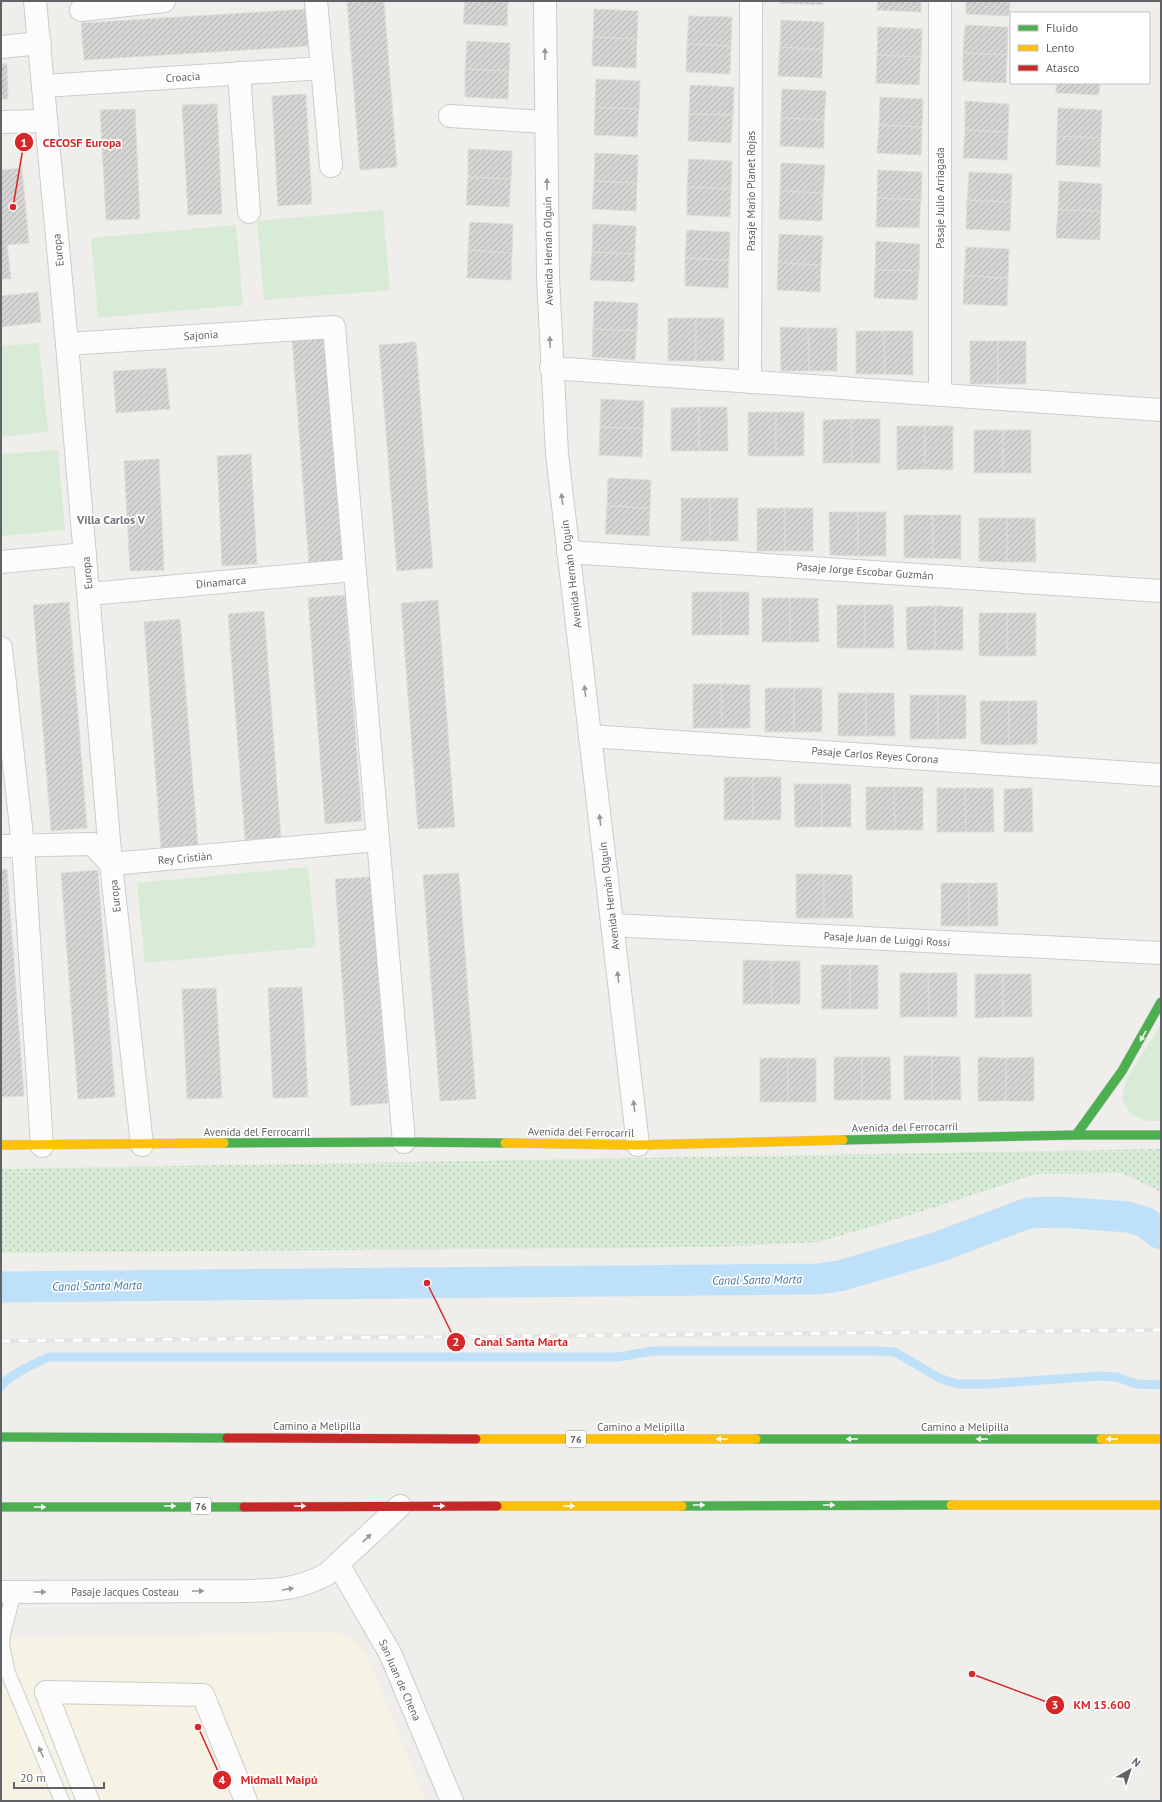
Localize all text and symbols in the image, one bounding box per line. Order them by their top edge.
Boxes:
legend [1010,12,1150,84]
text: Fluido [1046,20,1078,35]
text: Lento [1046,40,1075,55]
one-way arrow [542,47,548,60]
text: Atasco [1046,60,1079,75]
street label: Croacia [165,69,201,85]
callout: CECOSF Europa [14,130,129,154]
street label: Pasaje Mario Planet Rojas [744,130,758,251]
text: 1 [21,135,27,150]
text: CECOSF Europa [43,135,121,150]
street label: Pasaje Julio Arriagada [933,147,947,249]
one-way arrow [543,178,550,190]
street label: Avenida Hernán Olguín [540,196,556,306]
street label: Europa [49,233,67,267]
street label: Sajonia [183,327,219,343]
one-way arrow [547,336,554,348]
one-way arrow [559,493,565,505]
district label: Villa Carlos V [76,512,146,527]
street label: Avenida Hernán Olguín [557,519,585,629]
street label: Europa [79,556,95,590]
street label: Pasaje Jorge Escobar Guzmán [796,559,934,583]
street label: Dinamarca [195,573,247,591]
one-way arrow [581,685,588,697]
street label: Pasaje Carlos Reyes Corona [811,744,939,766]
one-way arrow [597,814,603,826]
street label: Avenida Hernán Olguín [595,841,623,951]
street label: Rey Cristián [157,849,213,867]
street label: Europa [106,879,124,913]
street label: Pasaje Juan de Luiggi Rossi [823,929,951,949]
one-way arrow [615,971,622,983]
one-way arrow [1139,1030,1146,1042]
one-way arrow [630,1100,637,1112]
street label: Avenida del Ferrocarril [852,1119,959,1135]
street label: Avenida del Ferrocarril [528,1124,635,1140]
street label: Avenida del Ferrocarril [204,1125,311,1139]
water label: Canal Santa Marta [712,1271,802,1288]
water label: Canal Santa Marta [52,1277,142,1294]
callout: Canal Santa Marta [446,1330,576,1354]
text: 2 [453,1334,459,1349]
text: Canal Santa Marta [474,1334,568,1349]
street label: Camino a Melipilla [273,1419,361,1433]
street label: Camino a Melipilla [597,1420,685,1434]
street label: Camino a Melipilla [921,1420,1009,1434]
road number: 76 [566,1431,586,1447]
one-way arrow [715,1436,728,1442]
one-way arrow [845,1436,858,1442]
one-way arrow [975,1436,988,1442]
one-way arrow [1105,1436,1118,1442]
road number: 76 [191,1498,211,1514]
one-way arrow [693,1502,706,1508]
one-way arrow [823,1502,836,1508]
one-way arrow [164,1503,177,1509]
one-way arrow [294,1503,307,1509]
one-way arrow [433,1503,446,1509]
one-way arrow [563,1503,576,1509]
one-way arrow [34,1504,47,1510]
one-way arrow [362,1533,372,1542]
street label: Pasaje Jacques Costeau [71,1585,179,1599]
one-way arrow [281,1586,294,1592]
one-way arrow [192,1588,205,1594]
one-way arrow [34,1589,47,1595]
street label: San Juan de Chena [376,1637,424,1723]
callout: KM 15.600 [1045,1693,1139,1717]
text: 3 [1052,1697,1058,1712]
text: KM 15.600 [1073,1697,1131,1712]
one-way arrow [38,1746,44,1758]
north arrow [1110,1750,1150,1790]
text: N [1129,1755,1144,1770]
scale bar [14,1764,104,1790]
callout: Midmall Maipú [212,1768,325,1792]
text: 20 m [20,1770,46,1785]
text: 4 [219,1772,226,1787]
text: Midmall Maipú [241,1772,317,1787]

